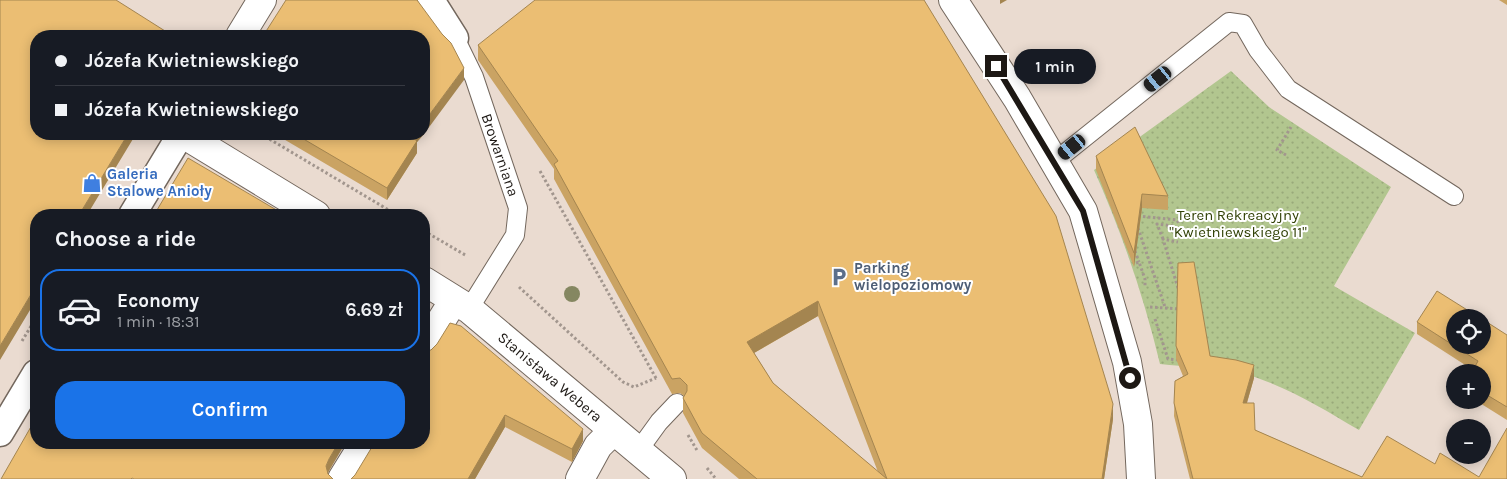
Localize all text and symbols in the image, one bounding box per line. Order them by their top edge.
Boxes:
callout: 1 min [1014,48,1096,84]
text: Józefa Kwietniewskiego [85,50,299,72]
route end [985,55,1007,77]
text: 1 min [1035,57,1075,76]
car [1141,64,1174,94]
text: Józefa Kwietniewskiego [85,99,299,121]
street label: Browarniana [477,111,523,199]
car [1055,132,1088,162]
place label: Galeria Stalowe Anioły [107,165,212,200]
shop icon: Galeria Stalowe Anioły [81,172,103,194]
park label: Teren Rekreacyjny "Kwietniewskiego 11" [1169,206,1307,241]
text: Choose a ride [55,226,196,252]
place label: Parking wielopoziomowy [854,259,972,294]
parking icon: Parking wielopoziomowy [828,266,850,288]
icon: car [57,288,102,333]
text: Economy [117,290,199,312]
text: 6.69 zł [345,299,403,321]
map controls [1446,309,1491,464]
button: locate [1446,309,1491,354]
text: 1 min · 18:31 [117,312,199,331]
street label: Stanisława Webera [494,328,606,426]
button: + [1446,364,1491,409]
route start [1119,367,1141,389]
button: Confirm [55,381,405,439]
button: − [1446,419,1491,464]

